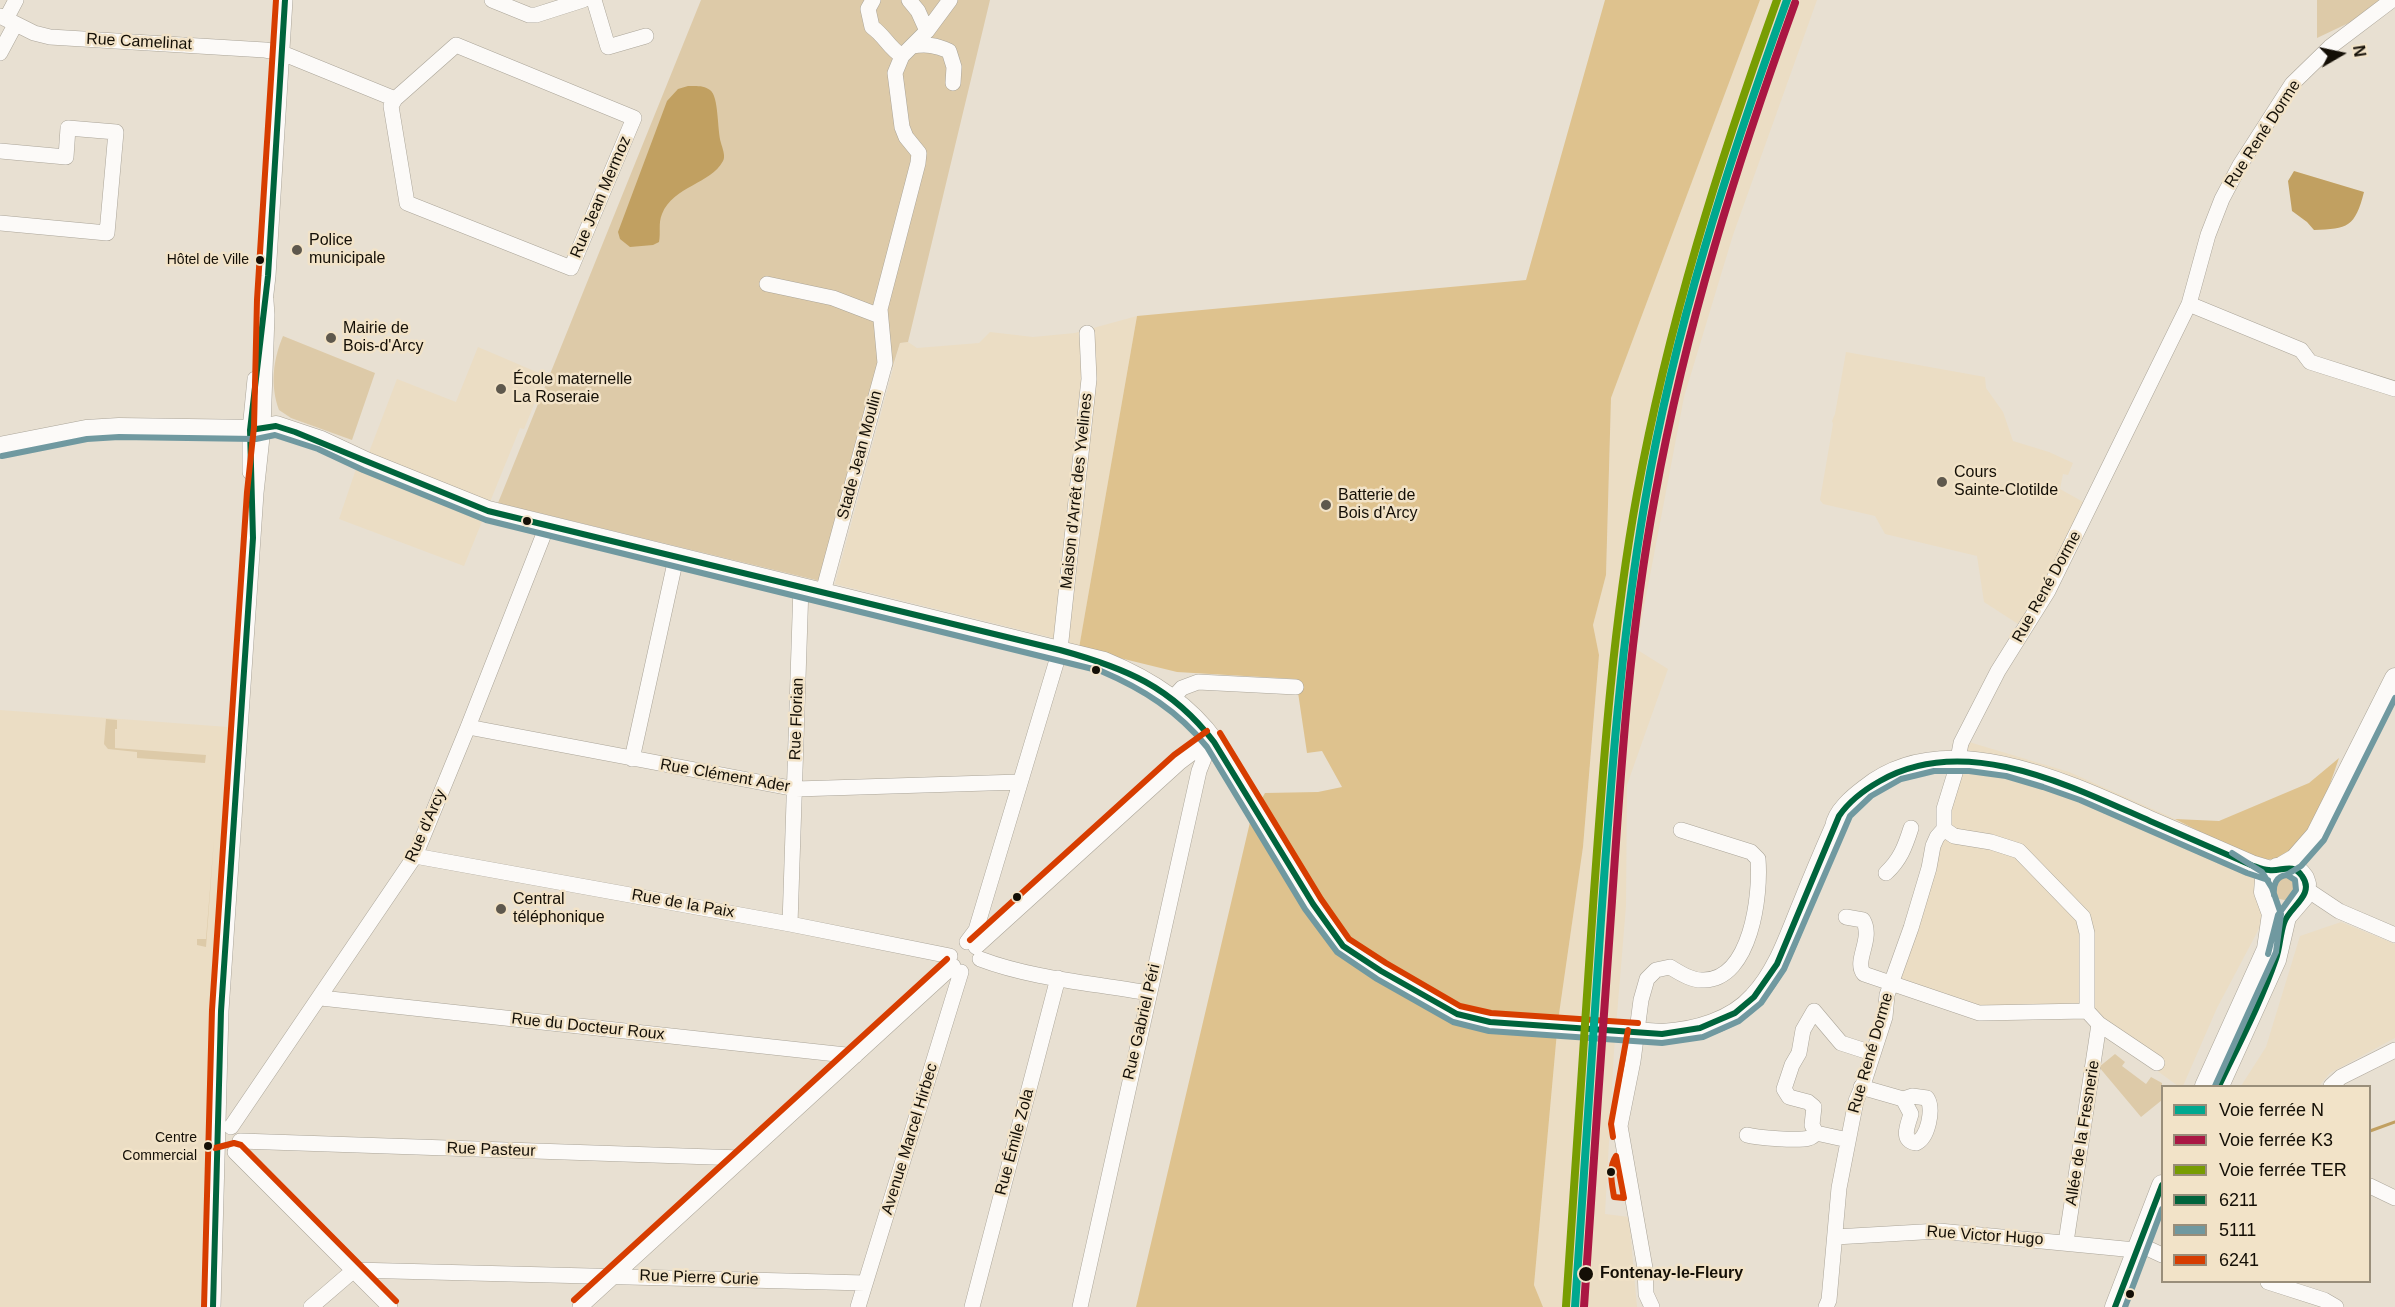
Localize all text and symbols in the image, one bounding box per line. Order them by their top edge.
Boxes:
north arrow [2311,24,2371,84]
street label: Rue Camelinat [86,30,192,54]
text: N [2350,44,2369,58]
street label: Rue René Dorme [2221,77,2305,191]
street label: Rue Jean Mermoz [567,133,635,261]
place label: Police municipale [309,231,385,269]
marker: Police municipale [290,243,304,257]
place label: Hôtel de Ville [167,252,249,268]
marker: Hôtel de Ville [254,254,266,266]
place label: Mairie de Bois-d'Arcy [343,319,423,357]
marker: Mairie de Bois-d'Arcy [324,331,338,345]
place label: École maternelle La Roseraie [513,370,632,408]
marker: École maternelle La Roseraie [494,382,508,396]
street label: Stade Jean Moulin [834,389,886,521]
street label: Maison d'Arrêt des Yvelines [1057,392,1097,590]
place label: Cours Sainte-Clotilde [1954,463,2058,501]
marker: Cours Sainte-Clotilde [1935,475,1949,489]
place label: Batterie de Bois d'Arcy [1338,486,1418,524]
marker: Batterie de Bois d'Arcy [1319,498,1333,512]
unlabelled marker [521,515,533,527]
street label: Rue René Dorme [2008,528,2086,646]
unlabelled marker [1090,664,1102,676]
street label: Rue Florian [786,677,808,761]
street label: Rue Clément Ader [659,755,791,797]
street label: Rue d'Arcy [401,787,451,865]
street label: Rue de la Paix [630,886,736,922]
place label: Central téléphonique [513,890,605,928]
unlabelled marker [1011,891,1023,903]
marker: Central téléphonique [494,902,508,916]
street label: Rue Gabriel Péri [1119,962,1165,1082]
street label: Rue René Dorme [1845,991,1897,1115]
street label: Rue du Docteur Roux [510,1009,666,1045]
street label: Allée de la Fresnerie [2062,1059,2104,1207]
street label: Avenue Marcel Hirbec [878,1061,942,1217]
legend [2161,1085,2371,1283]
street label: Rue Émile Zola [992,1087,1038,1197]
text: Voie ferrée N [2219,1100,2324,1120]
place label: Centre Commercial [122,1130,197,1162]
text: Voie ferrée K3 [2219,1130,2333,1150]
street label: Rue Pasteur [446,1139,536,1161]
marker: Centre Commercial [202,1140,214,1152]
text: Voie ferrée TER [2219,1160,2347,1180]
unlabelled marker [1605,1166,1617,1178]
text: 6211 [2219,1190,2258,1210]
text: 5111 [2219,1220,2256,1240]
street label: Rue Victor Hugo [1926,1222,2044,1250]
text: 6241 [2219,1250,2259,1270]
place label: Fontenay-le-Fleury [1600,1264,1743,1284]
marker: Fontenay-le-Fleury [1577,1265,1595,1283]
street label: Rue Pierre Curie [639,1266,759,1290]
unlabelled marker [2124,1288,2136,1300]

